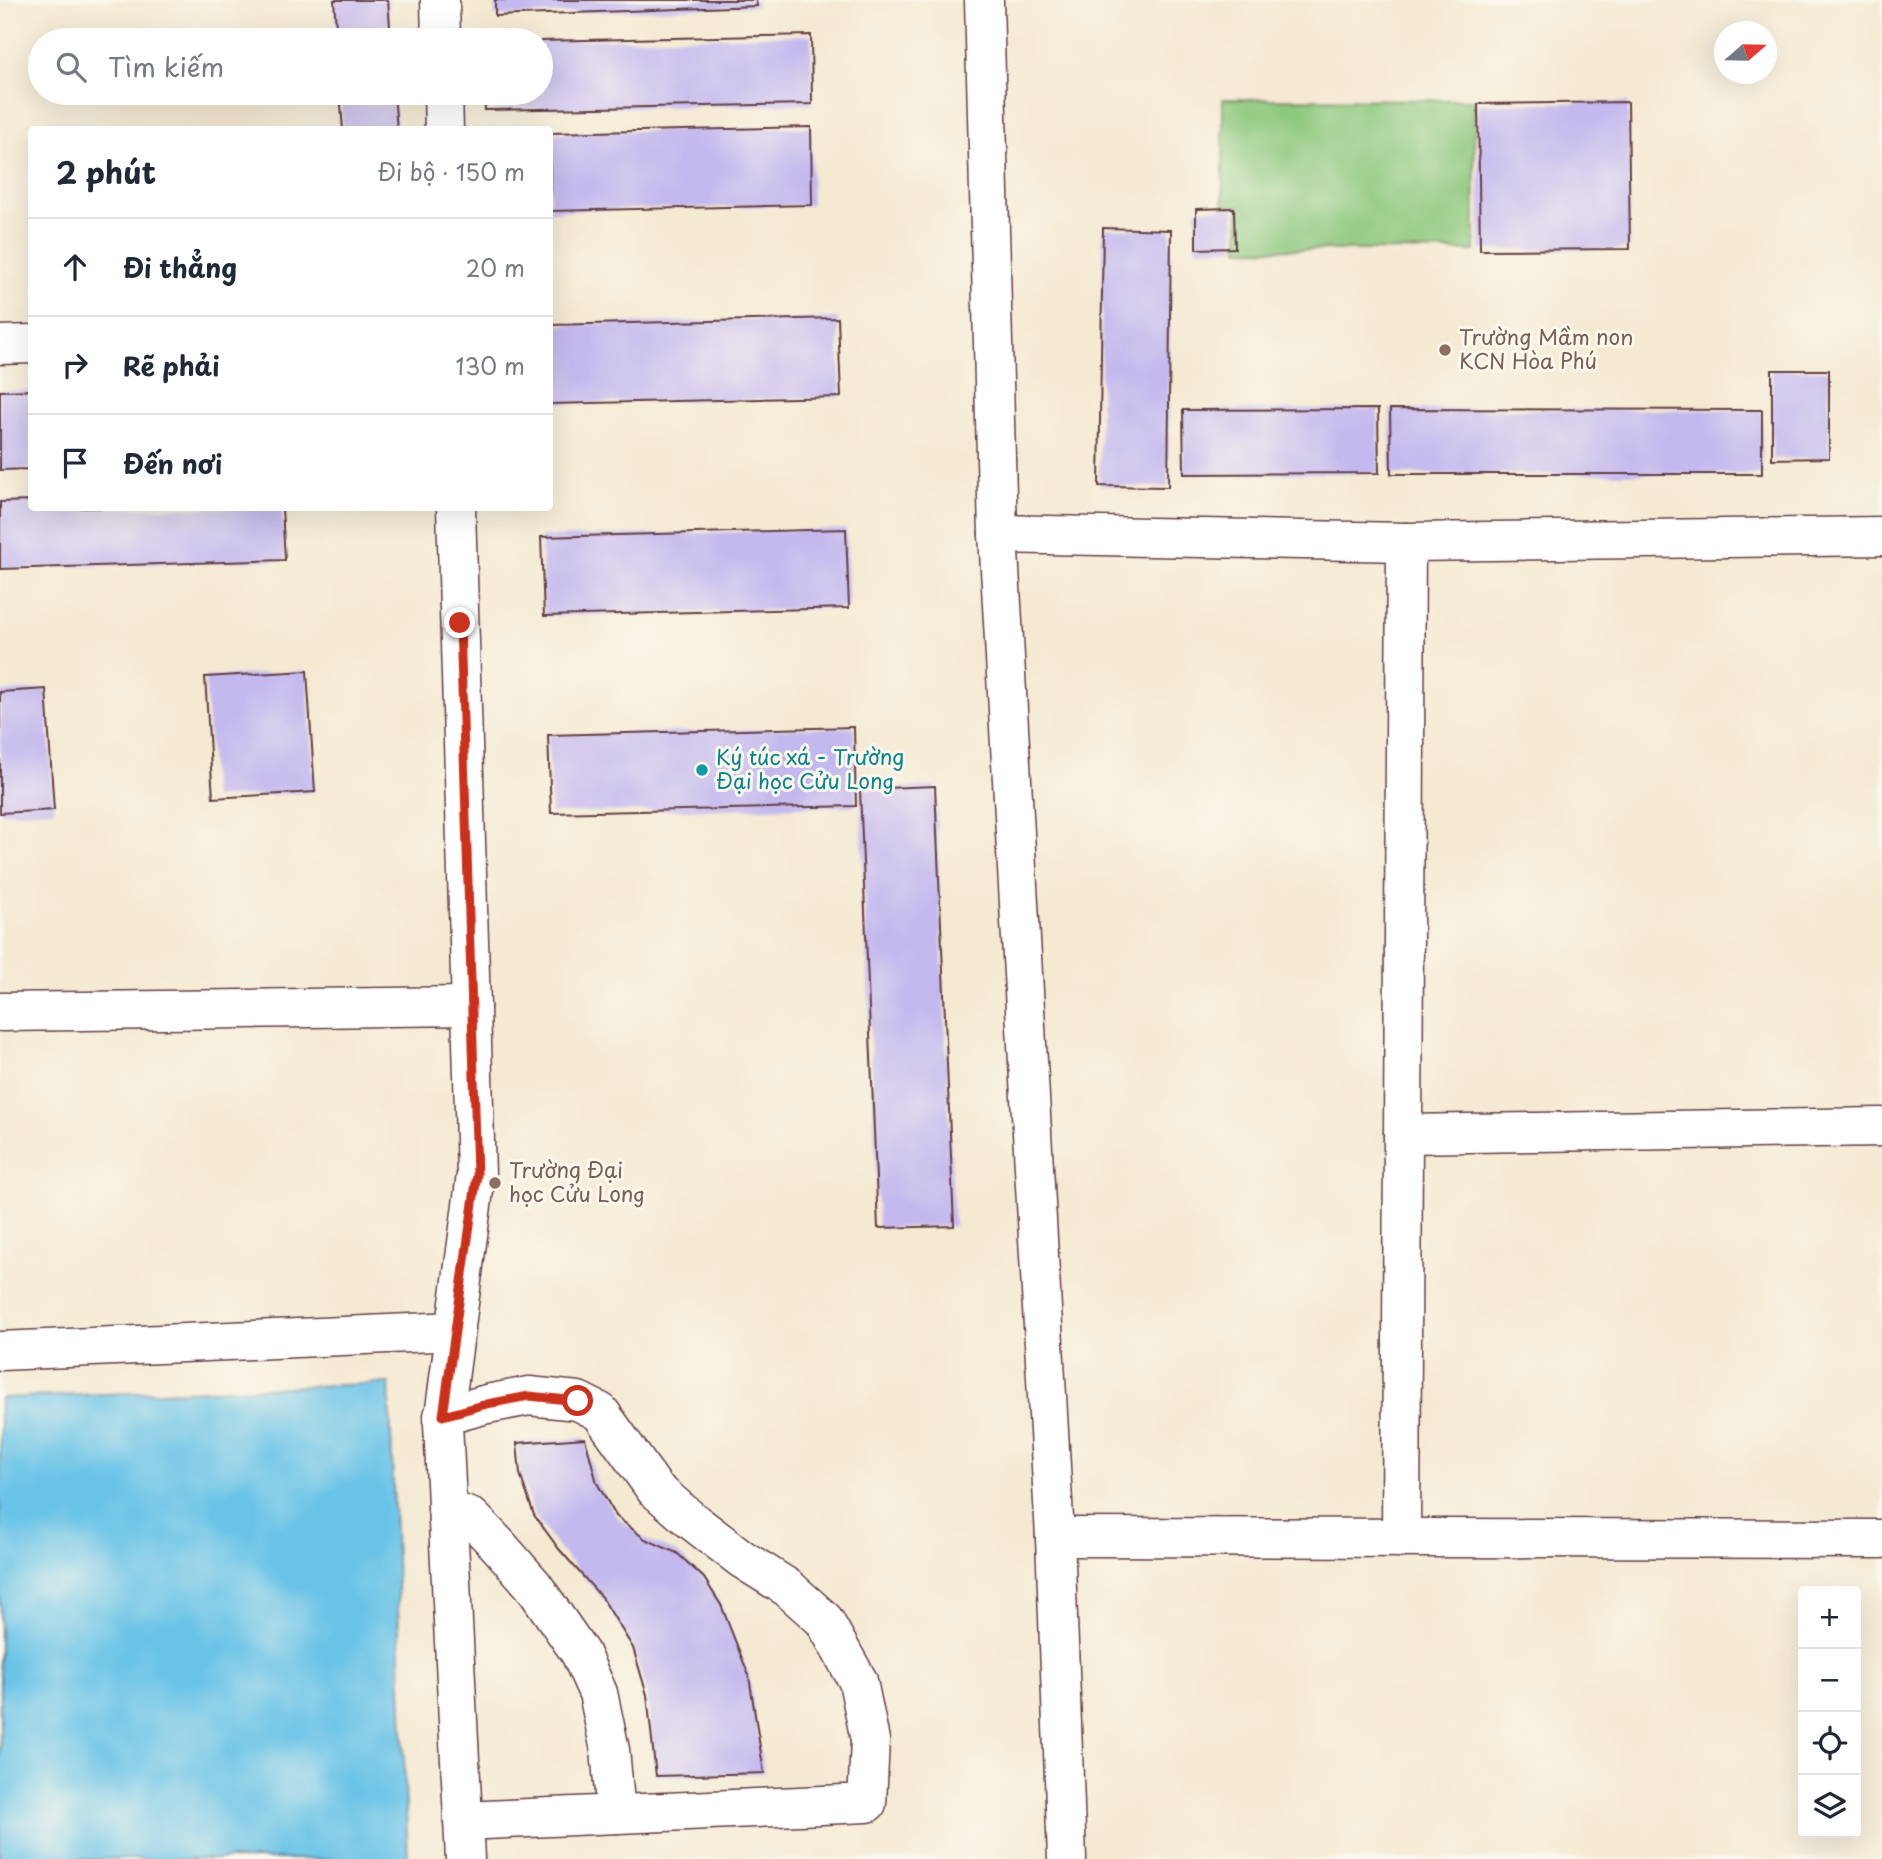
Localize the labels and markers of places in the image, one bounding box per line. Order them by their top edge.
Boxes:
place label: Trường Mầm non KCN Hòa Phú [1459,320,1633,376]
marker: Trường Mầm non KCN Hòa Phú [1437,342,1453,358]
place label: Ký túc xá - Trường Đại học Cửu Long [716,740,904,796]
marker: Ký túc xá - Trường Đại học Cửu Long [694,762,710,778]
place label: Trường Đại học Cửu Long [509,1153,645,1209]
marker: Trường Đại học Cửu Long [487,1175,503,1191]

